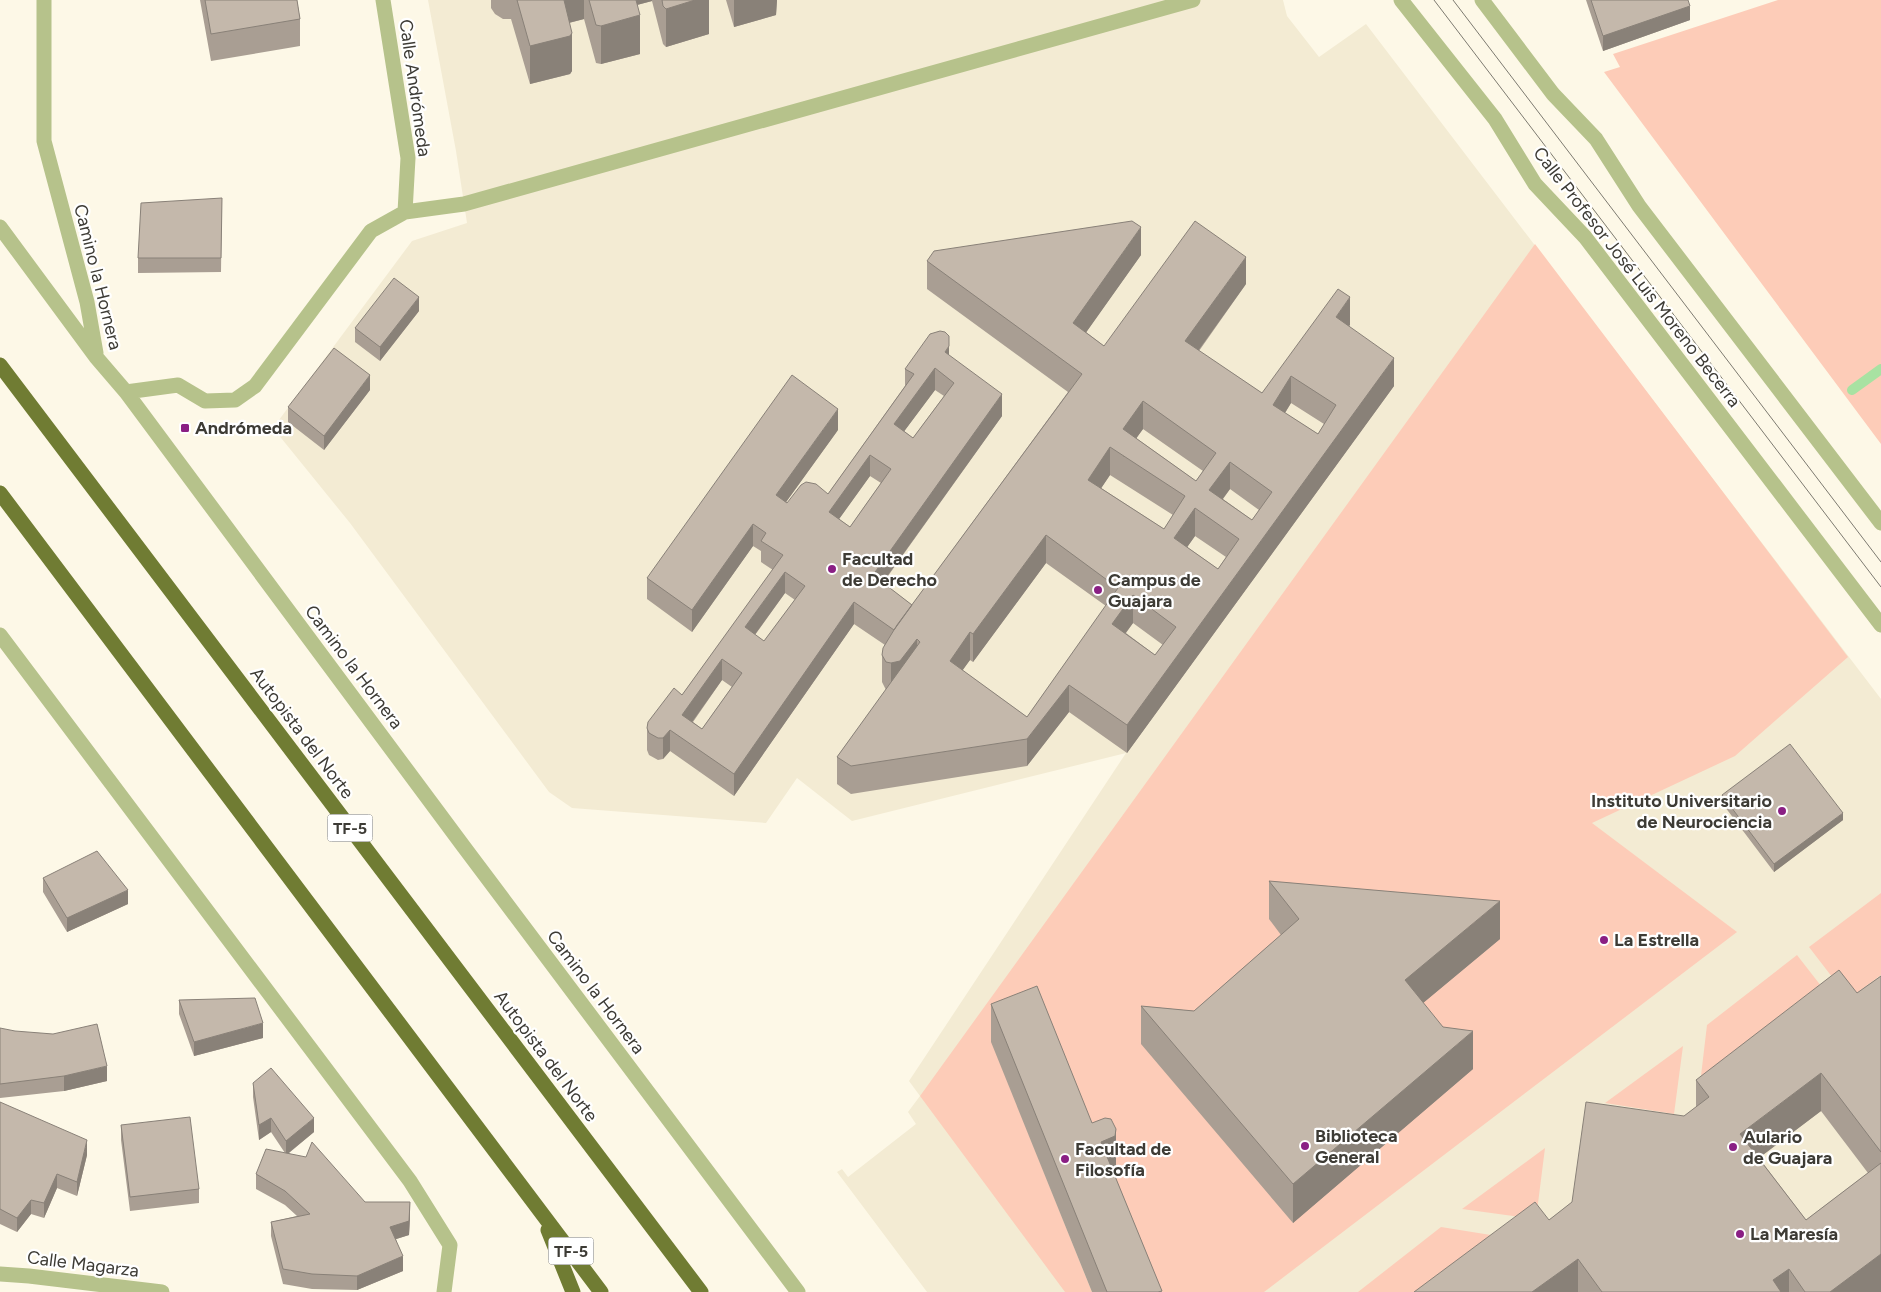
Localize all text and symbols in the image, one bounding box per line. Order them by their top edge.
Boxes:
street label: Calle Andrómeda [394,18,436,158]
street label: Calle Profesor José Luis Moreno Becerra [1529,143,1745,411]
street label: Camino la Hornera [69,202,127,352]
place label: Andrómeda [195,417,292,439]
marker: Andrómeda [179,422,191,434]
place label: Facultad de Derecho [842,548,937,591]
marker: Facultad de Derecho [826,563,838,575]
place label: Campus de Guajara [1108,569,1201,612]
marker: Campus de Guajara [1092,584,1104,596]
street label: Camino la Hornera [300,601,408,733]
street label: Autopista del Norte [245,663,359,803]
place label: Instituto Universitario de Neurociencia [1591,790,1772,833]
marker: Instituto Universitario de Neurociencia [1776,805,1788,817]
road number: TF-5 [328,814,372,841]
street label: Camino la Hornera [542,926,650,1058]
place label: La Estrella [1614,929,1699,951]
marker: La Estrella [1598,934,1610,946]
street label: Autopista del Norte [489,986,603,1126]
place label: Biblioteca General [1315,1125,1398,1168]
place label: Aulario de Guajara [1743,1126,1832,1169]
place label: Facultad de Filosofía [1075,1138,1171,1181]
marker: Biblioteca General [1299,1140,1311,1152]
marker: Aulario de Guajara [1727,1141,1739,1153]
marker: Facultad de Filosofía [1059,1153,1071,1165]
place label: La Maresía [1750,1223,1838,1245]
marker: La Maresía [1734,1228,1746,1240]
road number: TF-5 [548,1238,594,1264]
street label: Calle Magarza [26,1246,140,1282]

